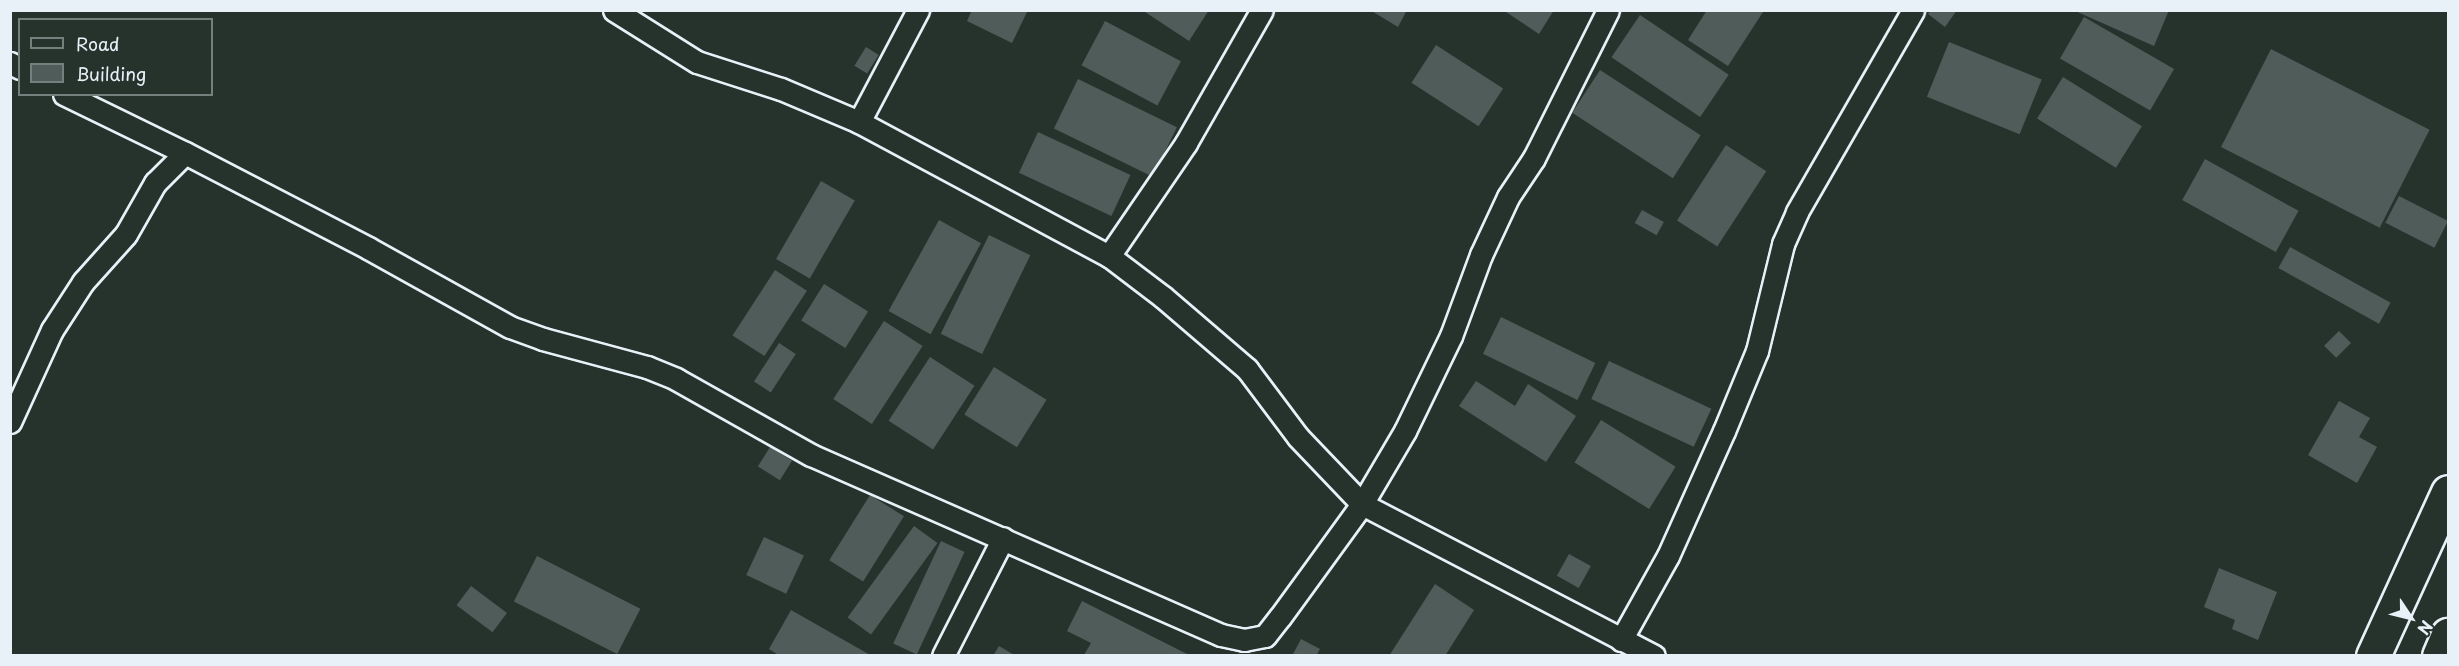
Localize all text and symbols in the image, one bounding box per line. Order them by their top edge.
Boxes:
legend [18,18,213,96]
text: Road [76,30,120,57]
text: Building [76,60,146,87]
north arrow [2381,588,2441,648]
text: N [2412,616,2439,640]

